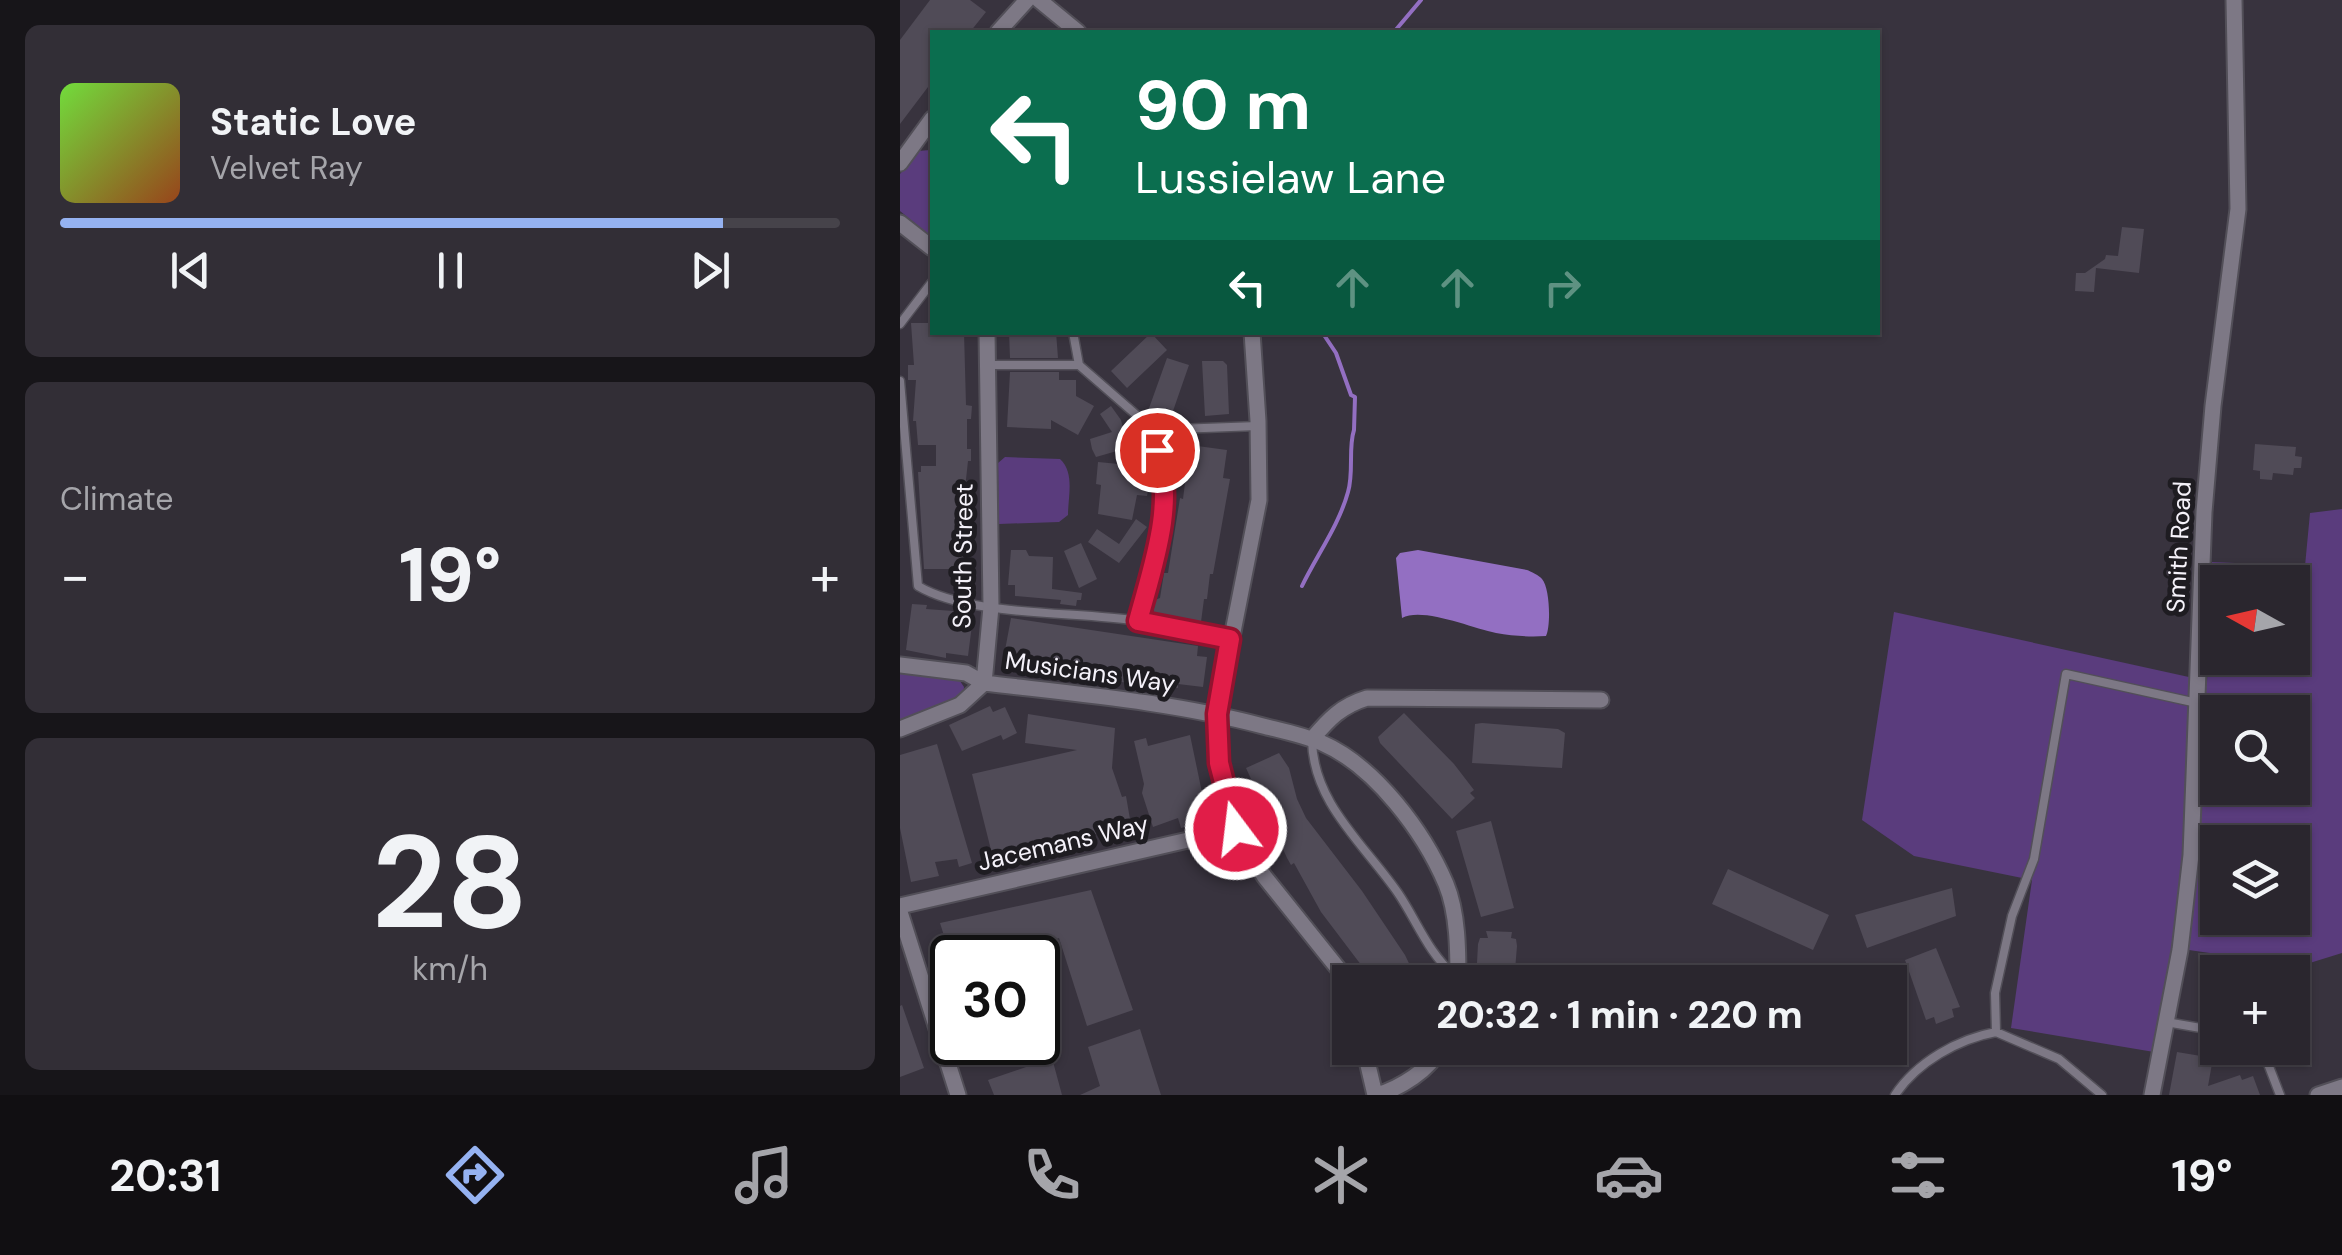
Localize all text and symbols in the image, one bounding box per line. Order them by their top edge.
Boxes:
text: 90 m [1135,60,1311,151]
icon: left [970,70,1100,200]
text: Static Love [210,97,416,147]
text: Velvet Ray [210,147,363,189]
text: Lussielaw Lane [1135,148,1446,207]
icon: previous [163,243,218,298]
icon: pause [423,243,478,298]
icon: next [683,243,738,298]
icon: left [1220,260,1275,315]
icon: ahead [1325,260,1380,315]
icon: ahead [1430,260,1485,315]
icon: right [1535,260,1590,315]
pin [1115,408,1200,493]
icon: arrive [1130,423,1185,478]
text: Climate [60,478,174,520]
street label: Smith Road [2159,480,2199,614]
street label: South Street [945,483,981,629]
text: 19° [399,527,501,624]
text: − [60,540,90,612]
text: + [810,540,840,612]
north arrow [2200,565,2310,675]
map controls [2200,565,2310,1065]
street label: Musicians Way [1003,644,1177,700]
button: search [2200,695,2310,805]
position arrow [1184,777,1288,881]
text: 28 [372,798,528,967]
street label: Jacemans Way [974,807,1152,879]
button: layers [2200,825,2310,935]
speed limit sign: 30 [930,935,1060,1065]
text: km/h [412,948,488,990]
button: + [2200,955,2310,1065]
text: 20:32 · 1 min · 220 m [1436,990,1803,1040]
icon: directions [440,1140,510,1210]
icon: music [729,1140,799,1210]
icon: phone [1017,1140,1087,1210]
icon: climate [1306,1140,1376,1210]
icon: car [1594,1140,1664,1210]
icon: filters [1883,1140,1953,1210]
text: 20:31 [109,1146,221,1205]
text: 19° [2171,1146,2233,1205]

